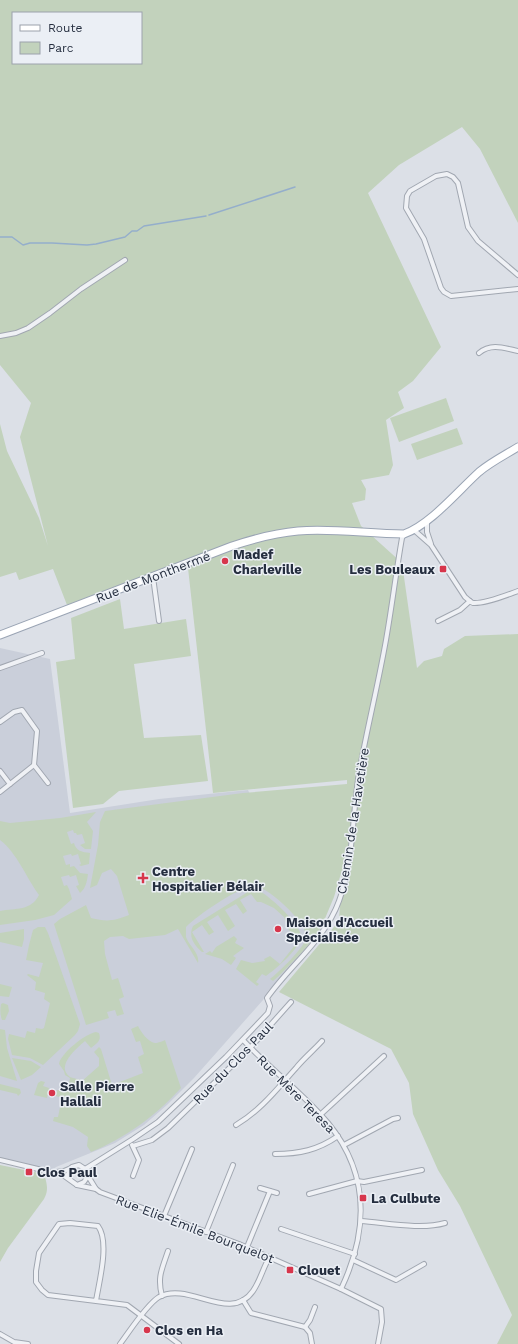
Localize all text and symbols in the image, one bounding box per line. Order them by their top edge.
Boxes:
legend [12,12,142,64]
text: Route [48,21,82,35]
text: Parc [48,41,74,55]
place label: Madef Charleville [233,547,302,577]
street label: Rue de Monthermé [94,548,212,606]
marker: Madef Charleville [220,556,230,566]
place label: Les Bouleaux [349,562,435,577]
marker: Les Bouleaux [438,564,448,574]
street label: Chemin de la Havetière [334,747,372,895]
place label: Centre Hospitalier Bélair [152,864,264,894]
marker: Centre Hospitalier Bélair [137,872,149,884]
place label: Maison d'Accueil Spécialisée [286,915,394,945]
marker: Maison d'Accueil Spécialisée [273,924,283,934]
street label: Rue du Clos Paul [190,1019,276,1107]
street label: Rue Mère Teresa [254,1052,339,1137]
place label: Salle Pierre Hallali [60,1079,135,1109]
marker: Salle Pierre Hallali [47,1088,57,1098]
place label: Clos Paul [37,1165,98,1180]
marker: Clos Paul [24,1167,34,1177]
street label: Rue Elie-Émile Bourquelot [114,1191,277,1266]
place label: La Culbute [371,1191,441,1206]
marker: La Culbute [358,1193,368,1203]
place label: Clouet [298,1263,340,1278]
marker: Clouet [285,1265,295,1275]
place label: Clos en Ha [155,1323,223,1338]
marker: Clos en Ha [142,1325,152,1335]

